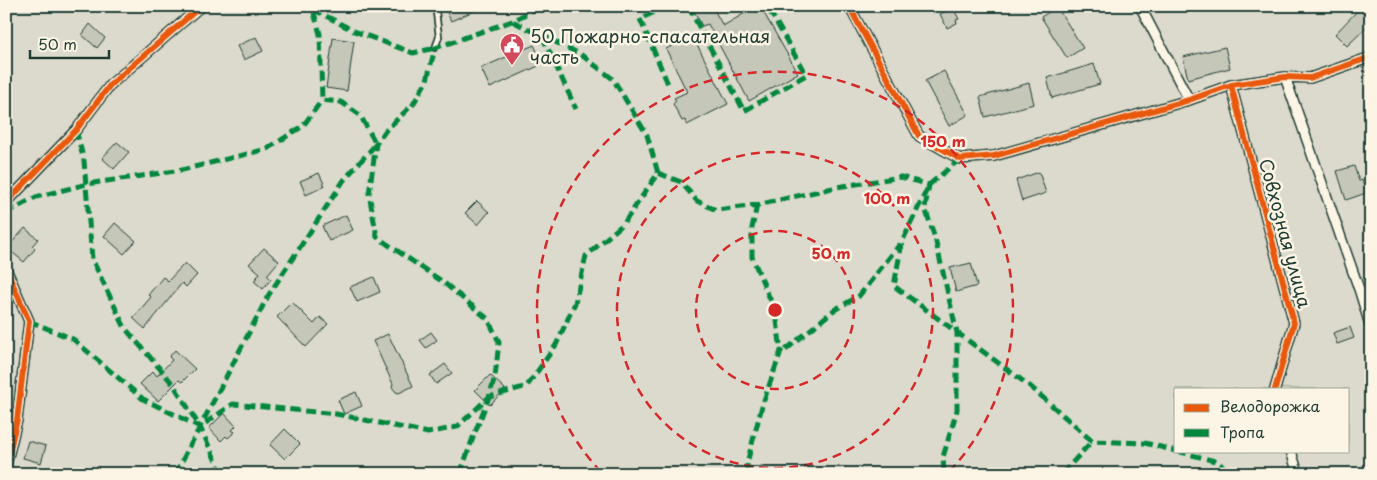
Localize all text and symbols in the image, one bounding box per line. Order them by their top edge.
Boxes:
place label: 50 Пожарно-спасательная часть [530,22,770,70]
scale bar [30,28,109,60]
text: 50 m [38,32,77,55]
public building icon: 50 Пожарно-спасательная часть [499,32,525,66]
text: 150 m [920,129,966,152]
street label: Совхозная улица [1253,155,1319,311]
text: 100 m [864,186,910,209]
text: 50 m [812,241,850,264]
centre of rings [766,301,784,319]
legend [1174,388,1350,452]
text: Велодорожка [1220,394,1321,417]
text: Тропа [1220,420,1265,443]

